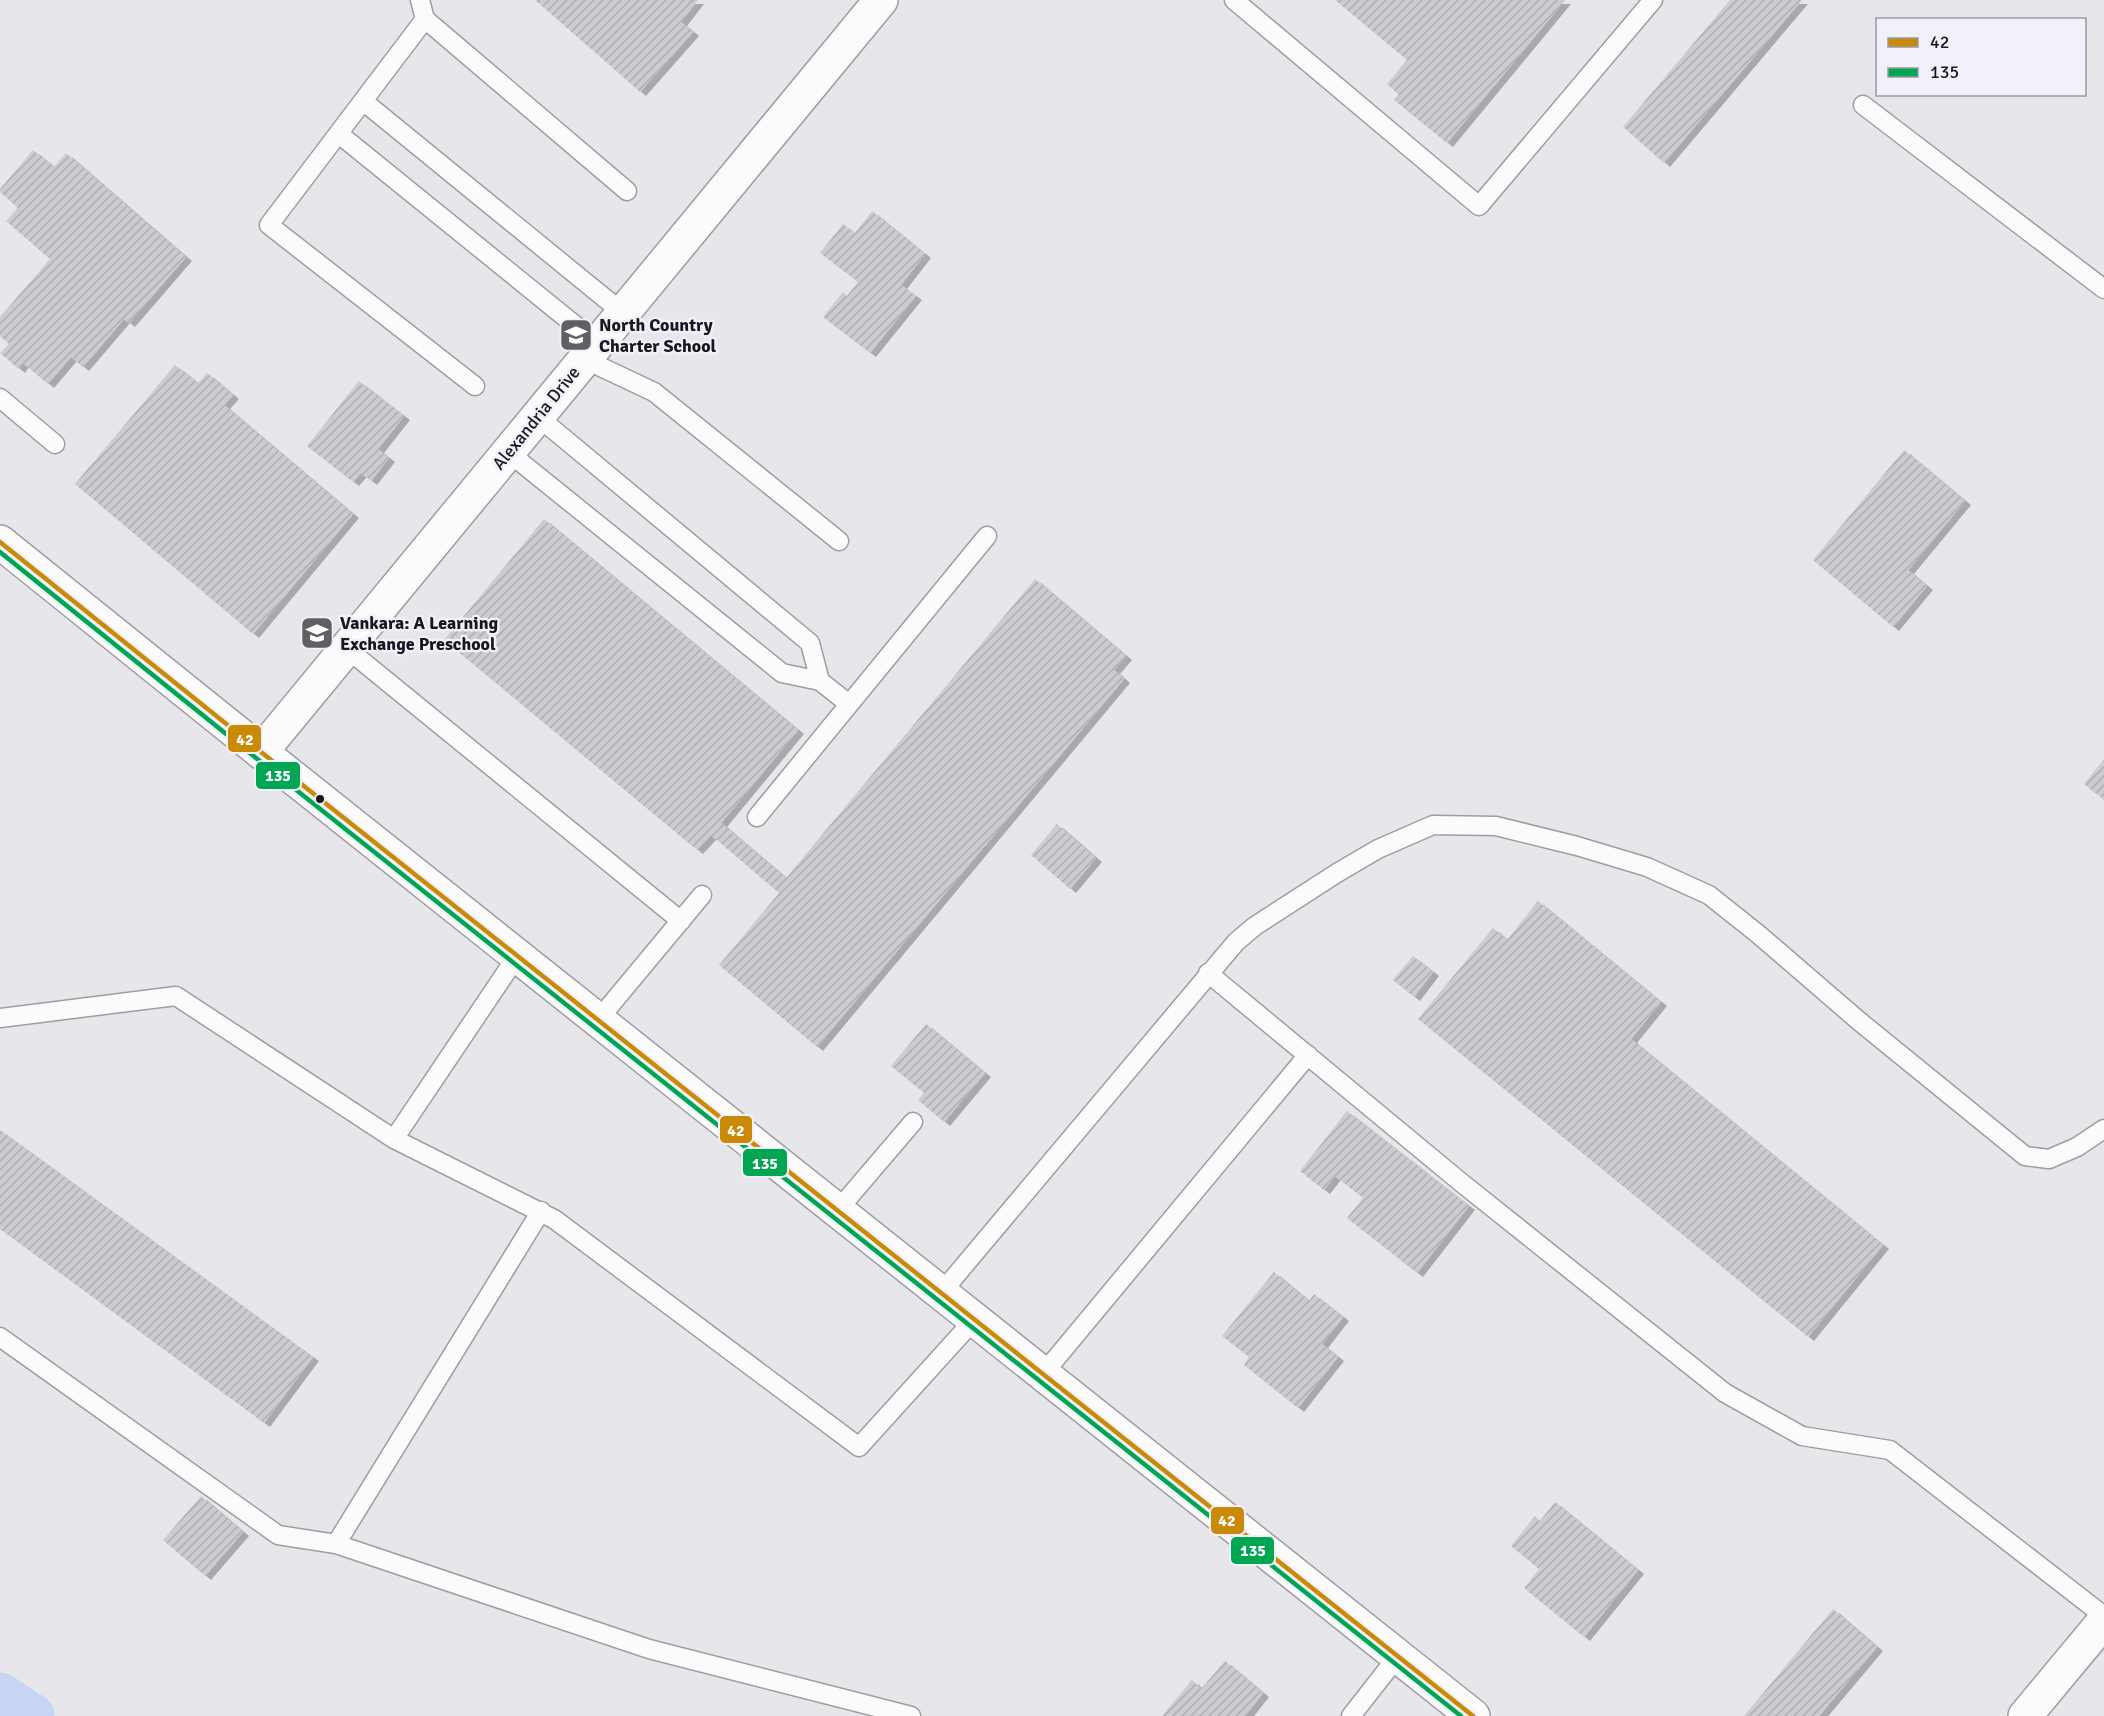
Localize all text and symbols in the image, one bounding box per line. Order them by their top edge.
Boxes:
legend [1876,18,2086,96]
text: 42 [1930,31,1949,53]
text: 135 [1930,61,1959,83]
place label: North Country Charter School [599,314,717,357]
school or university icon: North Country Charter School [558,317,594,353]
street label: Alexandria Drive [488,362,584,474]
place label: Vankara: A Learning Exchange Preschool [340,612,499,655]
school or university icon: Vankara: A Learning Exchange Preschool [299,615,335,651]
line badge: 42 [227,724,262,753]
text: 42 [236,730,254,750]
line badge: 135 [255,761,301,790]
text: 135 [265,766,291,786]
unlabelled marker [314,793,326,805]
line badge: 42 [719,1115,753,1144]
text: 42 [727,1121,745,1141]
line badge: 135 [742,1148,788,1177]
text: 135 [752,1154,778,1174]
line badge: 42 [1210,1506,1245,1535]
text: 42 [1218,1511,1236,1531]
line badge: 135 [1230,1536,1275,1565]
text: 135 [1240,1541,1266,1561]

